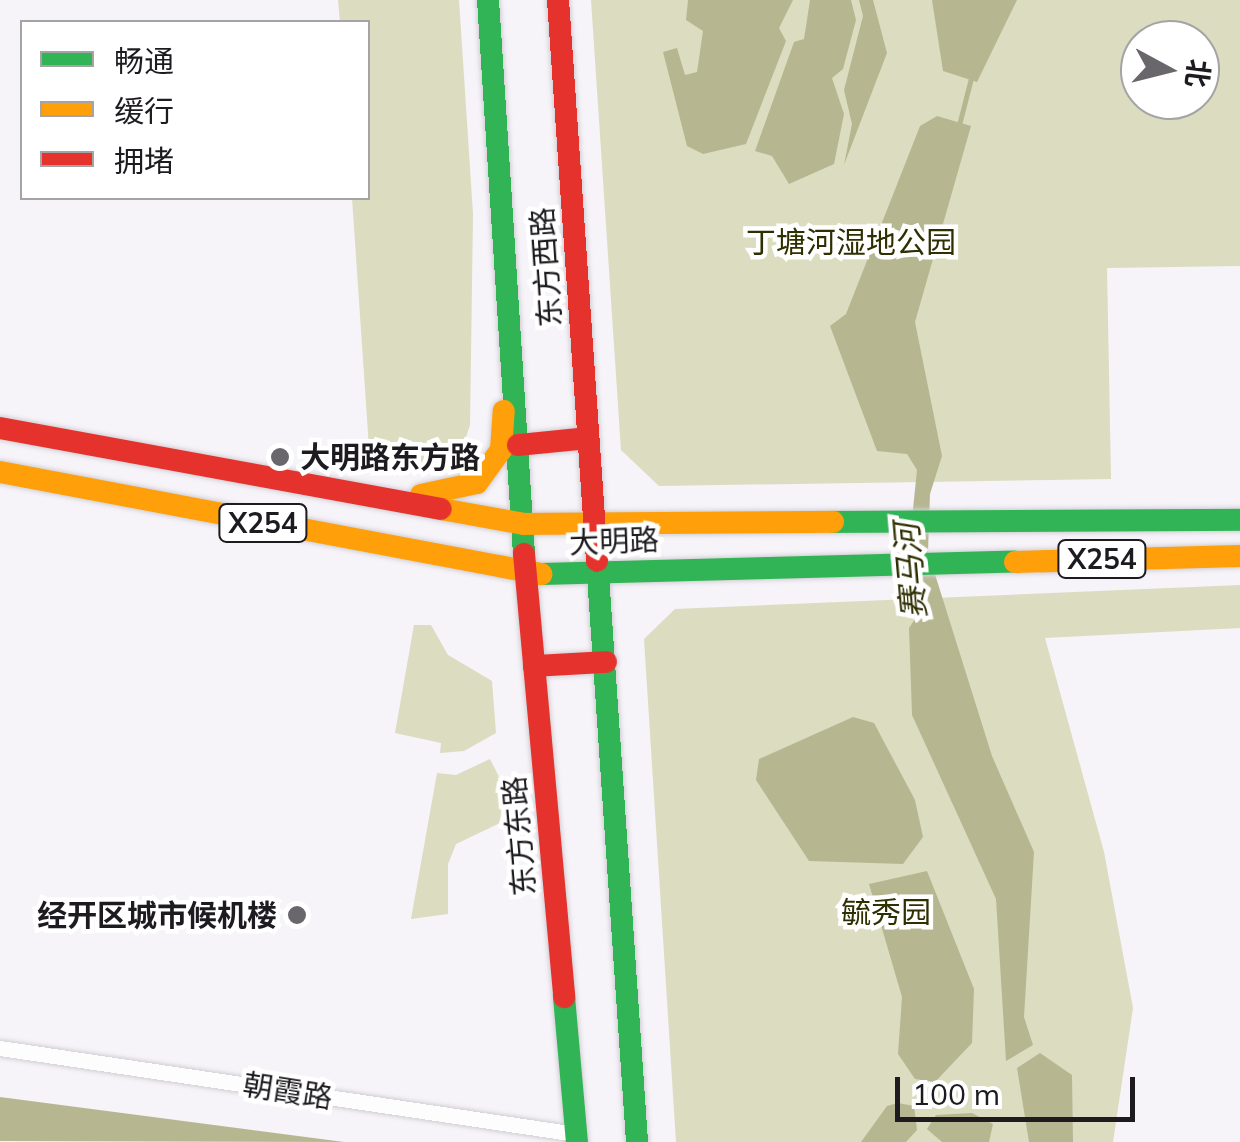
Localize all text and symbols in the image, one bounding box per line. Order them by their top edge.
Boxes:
legend [20,20,370,200]
north arrow [1120,20,1220,120]
text: 畅通 [114,42,174,80]
text: 北 [1179,57,1217,90]
text: 缓行 [114,92,174,130]
text: 拥堵 [114,142,174,180]
street label: 东方西路 [524,206,568,328]
park label: 丁塘河湿地公园 [746,224,956,260]
place label: 大明路东方路 [300,439,480,475]
marker: 大明路东方路 [269,446,291,468]
road number: X254 [218,500,308,546]
street label: 大明路 [568,521,660,561]
water label: 赛马河 [887,522,933,620]
road number: X254 [1057,536,1147,582]
street label: 东方东路 [496,775,542,897]
park label: 毓秀园 [841,894,931,930]
place label: 经开区城市候机楼 [37,897,277,933]
marker: 经开区城市候机楼 [286,904,308,926]
scale bar [900,1057,1140,1119]
street label: 朝霞路 [241,1066,335,1116]
text: 100 m [912,1075,1000,1113]

